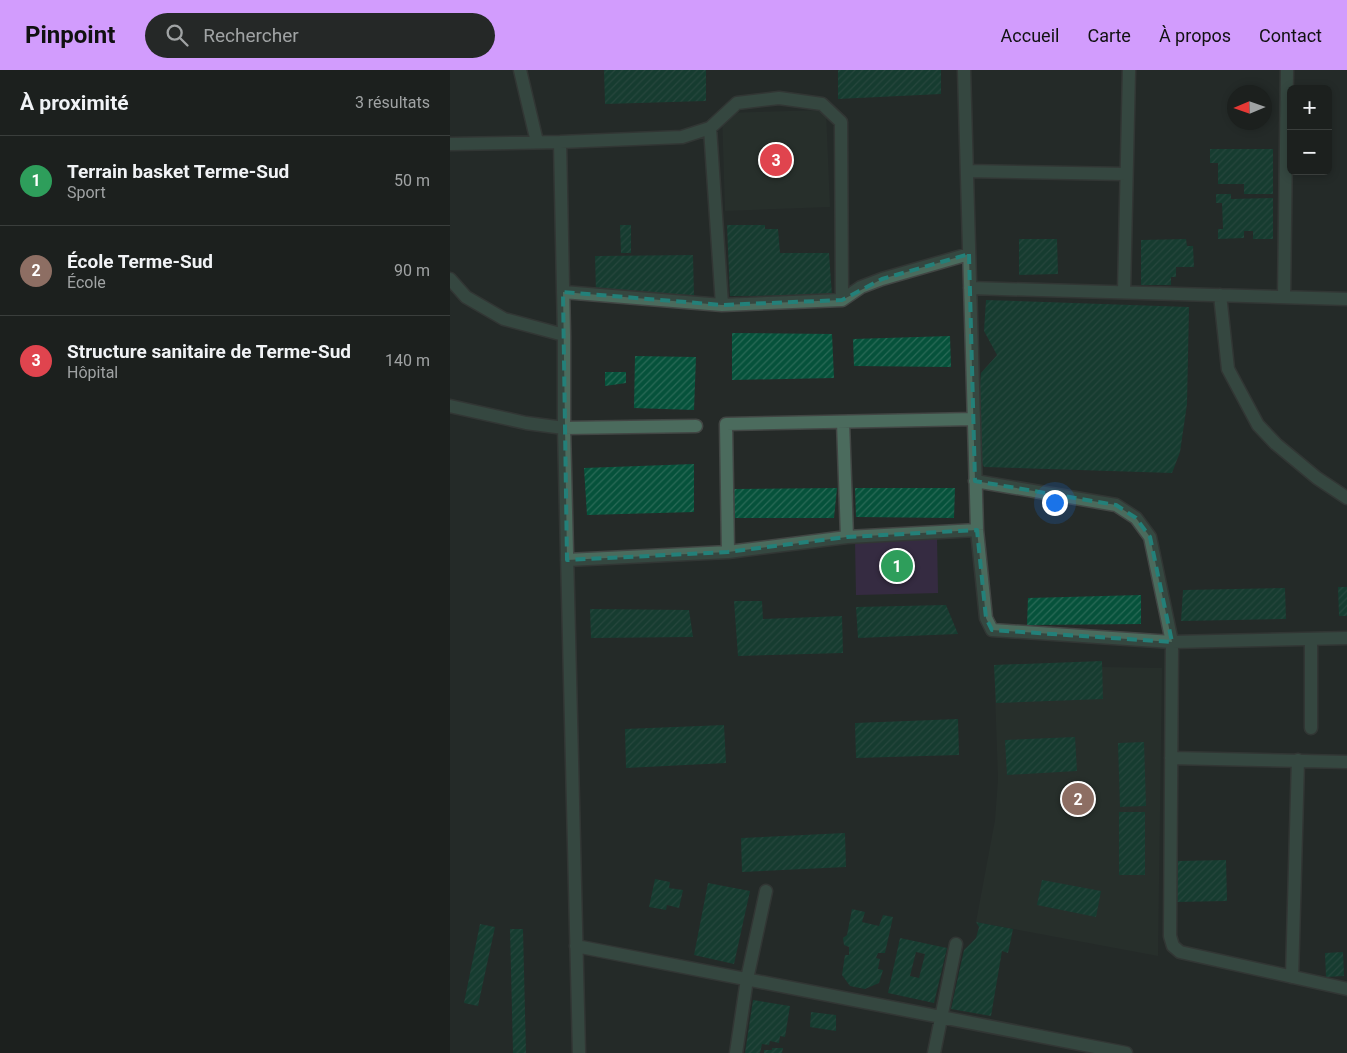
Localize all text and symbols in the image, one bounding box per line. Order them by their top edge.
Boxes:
search box [145,13,495,58]
text: Pinpoint [25,21,115,49]
icon: search [163,21,191,49]
text: Rechercher [203,24,299,47]
text: Accueil [1001,25,1059,46]
text: Carte [1087,25,1131,46]
text: À propos [1159,25,1231,46]
text: Contact [1259,25,1322,46]
north arrow [1227,85,1272,130]
map controls [1287,85,1332,175]
button: + [1287,85,1332,130]
text: À proximité [20,91,129,115]
text: 3 résultats [355,93,430,112]
button: − [1287,130,1332,175]
pin: 3 [760,141,792,179]
text: Terrain basket Terme-Sud [67,160,289,183]
text: 1 [31,171,41,190]
text: 50 m [394,171,430,190]
text: Sport [67,183,106,202]
text: École Terme-Sud [67,250,213,273]
text: 2 [31,261,41,280]
text: 90 m [394,261,430,280]
text: École [67,273,106,292]
text: Structure sanitaire de Terme-Sud [67,340,351,363]
text: 3 [31,351,41,370]
text: 140 m [385,351,430,370]
text: Hôpital [67,363,118,382]
your location [1042,490,1068,516]
pin: 1 [881,547,913,585]
pin: 2 [1062,780,1094,818]

